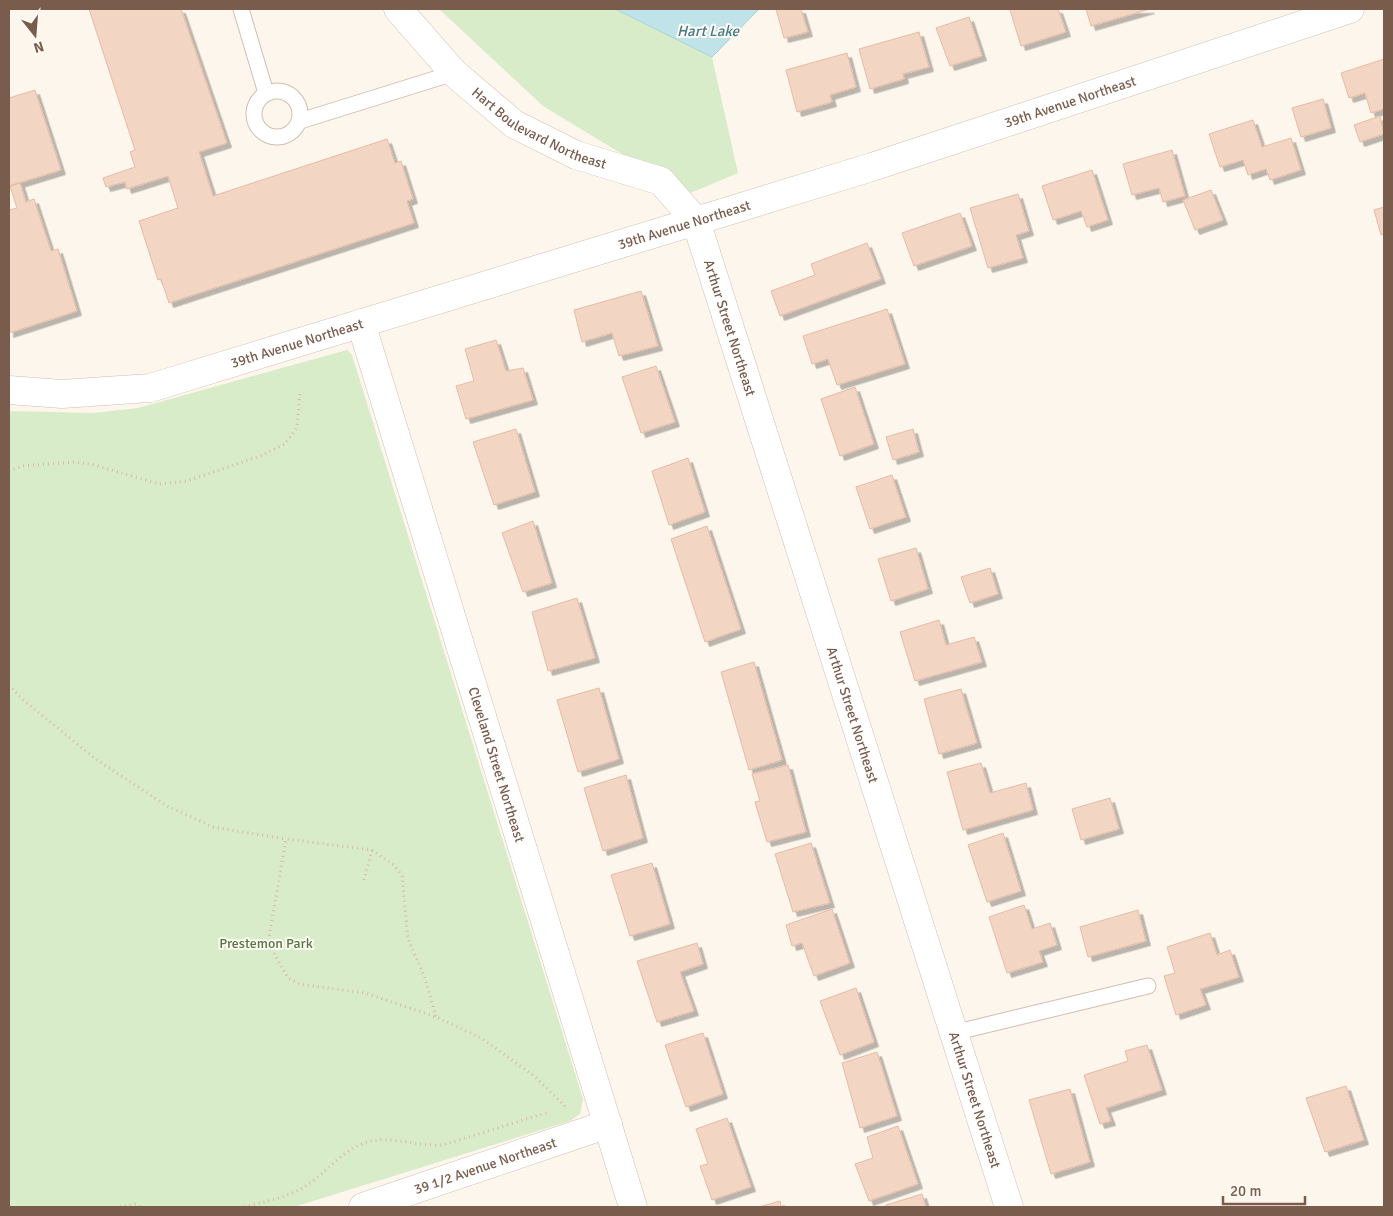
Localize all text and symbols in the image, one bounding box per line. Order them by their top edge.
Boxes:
north arrow [10,10,60,60]
water label: Hart Lake [677,22,741,40]
text: N [32,37,46,57]
street label: 39th Avenue Northeast [1002,72,1138,132]
street label: Hart Boulevard Northeast [468,84,609,173]
street label: 39th Avenue Northeast [616,197,753,253]
street label: Arthur Street Northeast [700,258,759,398]
street label: 39th Avenue Northeast [229,315,365,372]
street label: Arthur Street Northeast [823,645,882,785]
street label: Cleveland Street Northeast [465,685,528,844]
park label: Prestemon Park [219,935,313,952]
street label: Arthur Street Northeast [945,1030,1004,1170]
street label: 39 1/2 Avenue Northeast [412,1134,559,1198]
scale bar [1223,1174,1306,1206]
text: 20 m [1230,1182,1261,1200]

